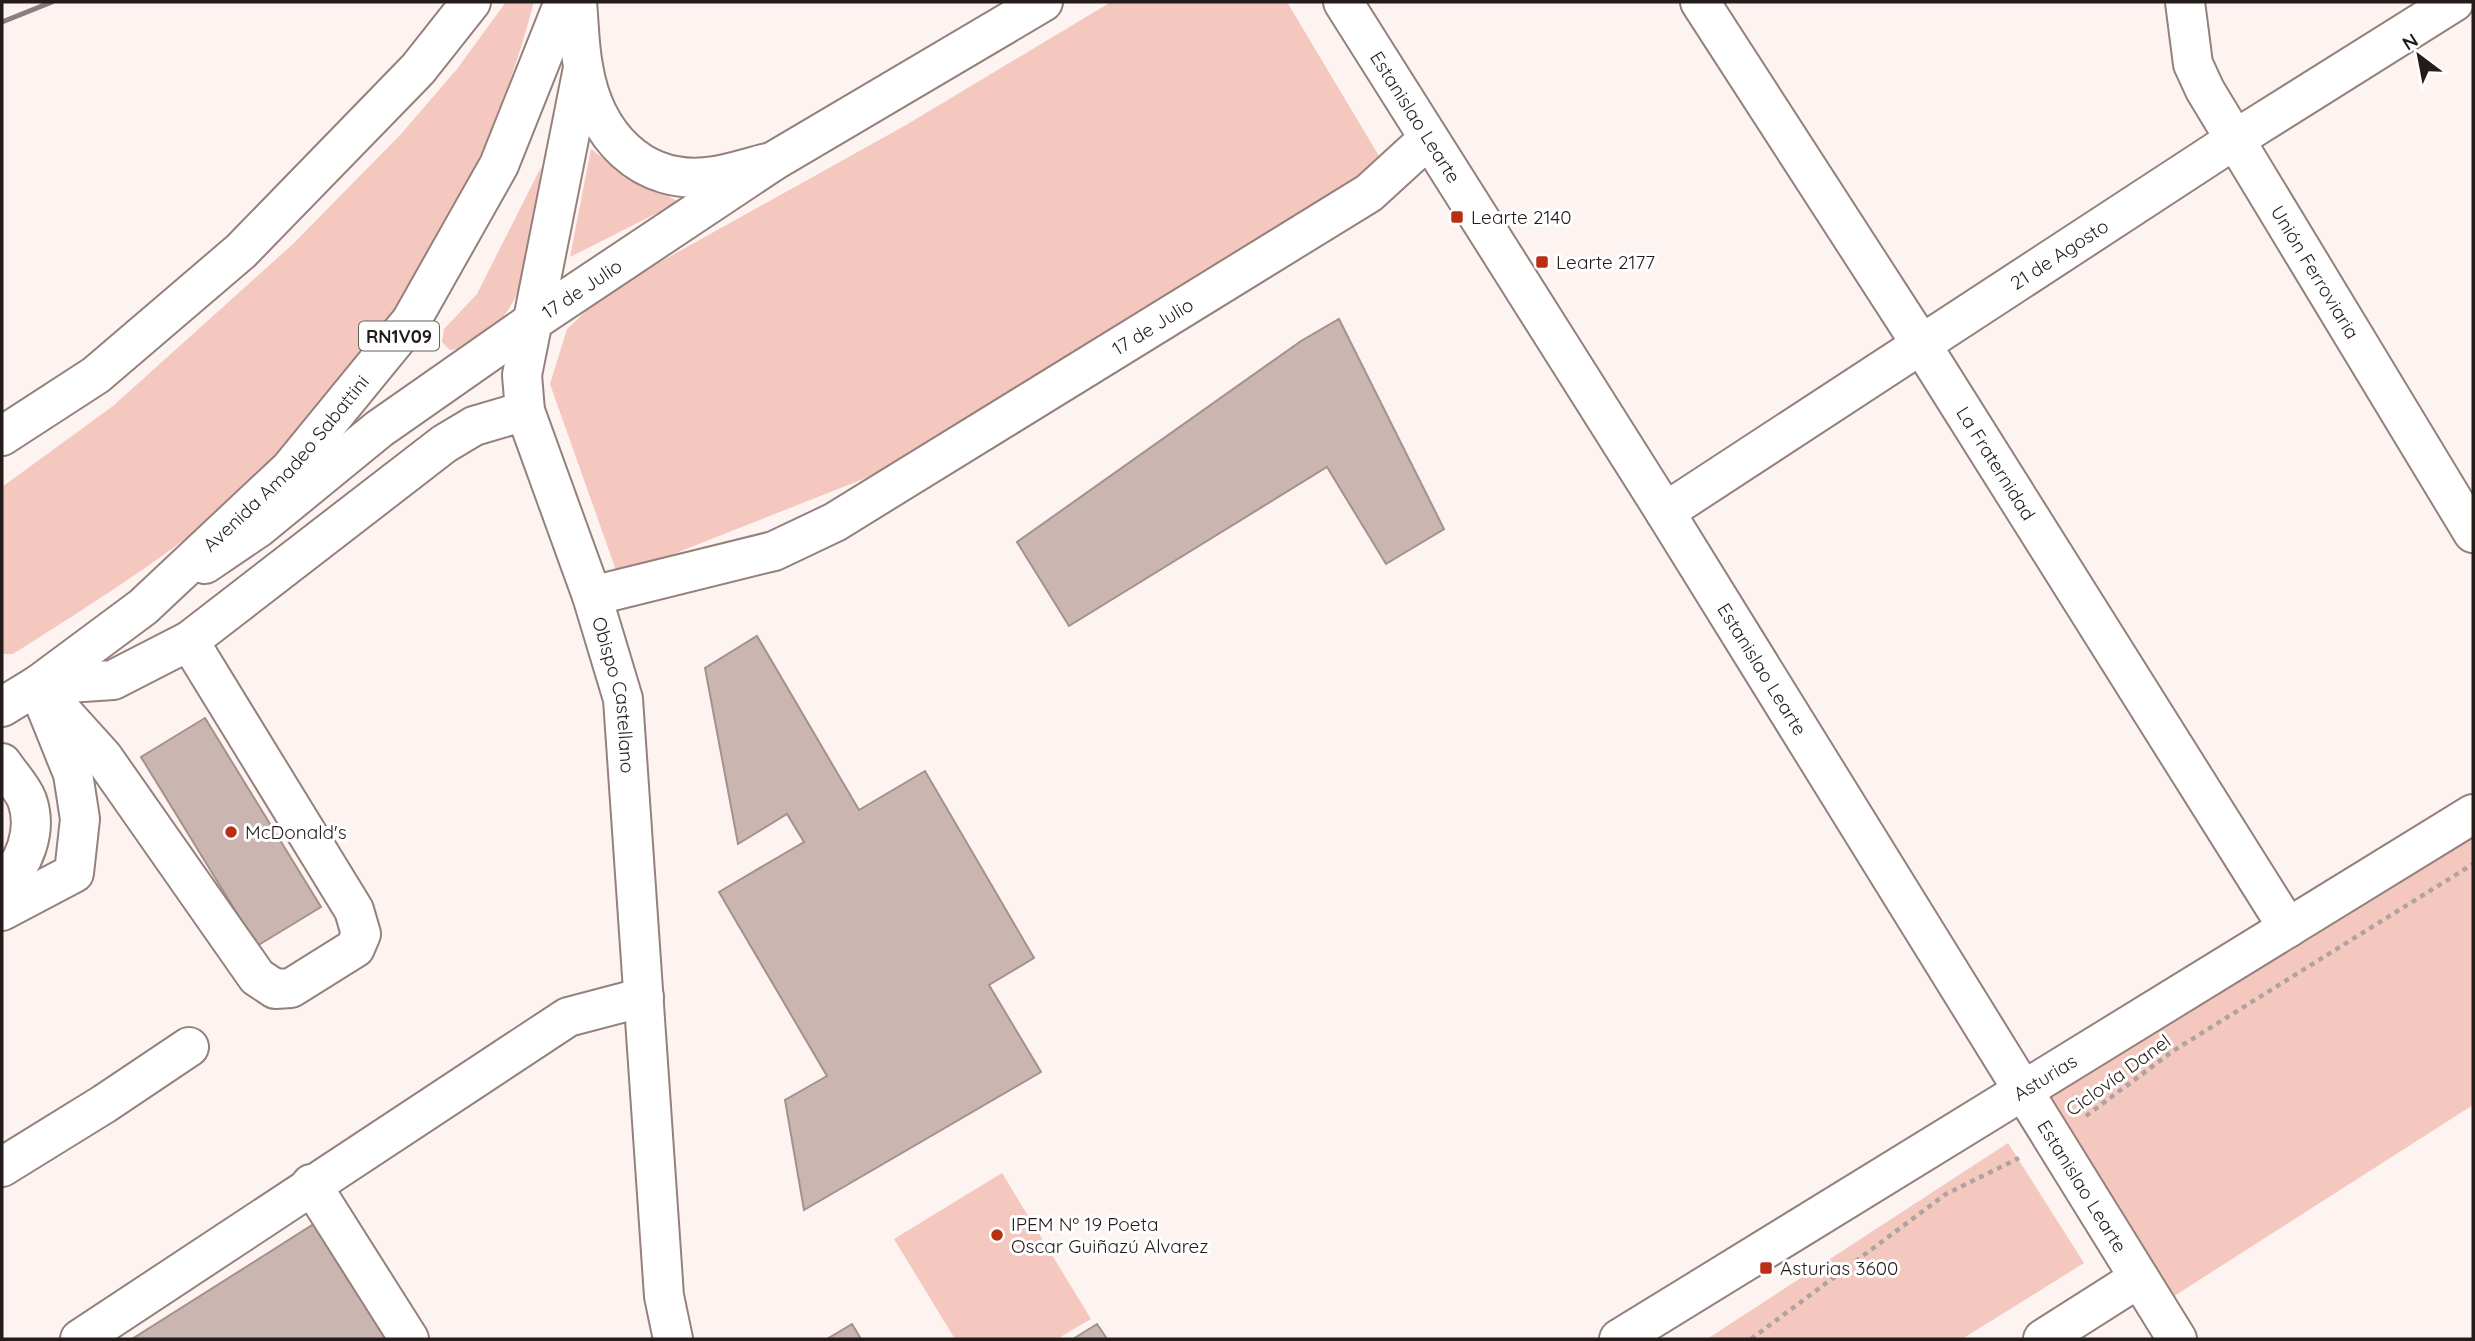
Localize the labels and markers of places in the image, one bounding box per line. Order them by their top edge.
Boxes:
place label: Learte 2140 [1471,205,1572,229]
marker: Learte 2140 [1449,209,1465,225]
place label: Learte 2177 [1556,250,1655,274]
marker: Learte 2177 [1534,254,1550,270]
place label: McDonald's [245,820,347,844]
marker: McDonald's [223,824,239,840]
place label: IPEM Nº 19 Poeta Oscar Guiñazú Alvarez [1011,1212,1208,1258]
marker: IPEM Nº 19 Poeta Oscar Guiñazú Alvarez [989,1227,1005,1243]
place label: Asturias 3600 [1780,1256,1898,1280]
marker: Asturias 3600 [1758,1260,1774,1276]

